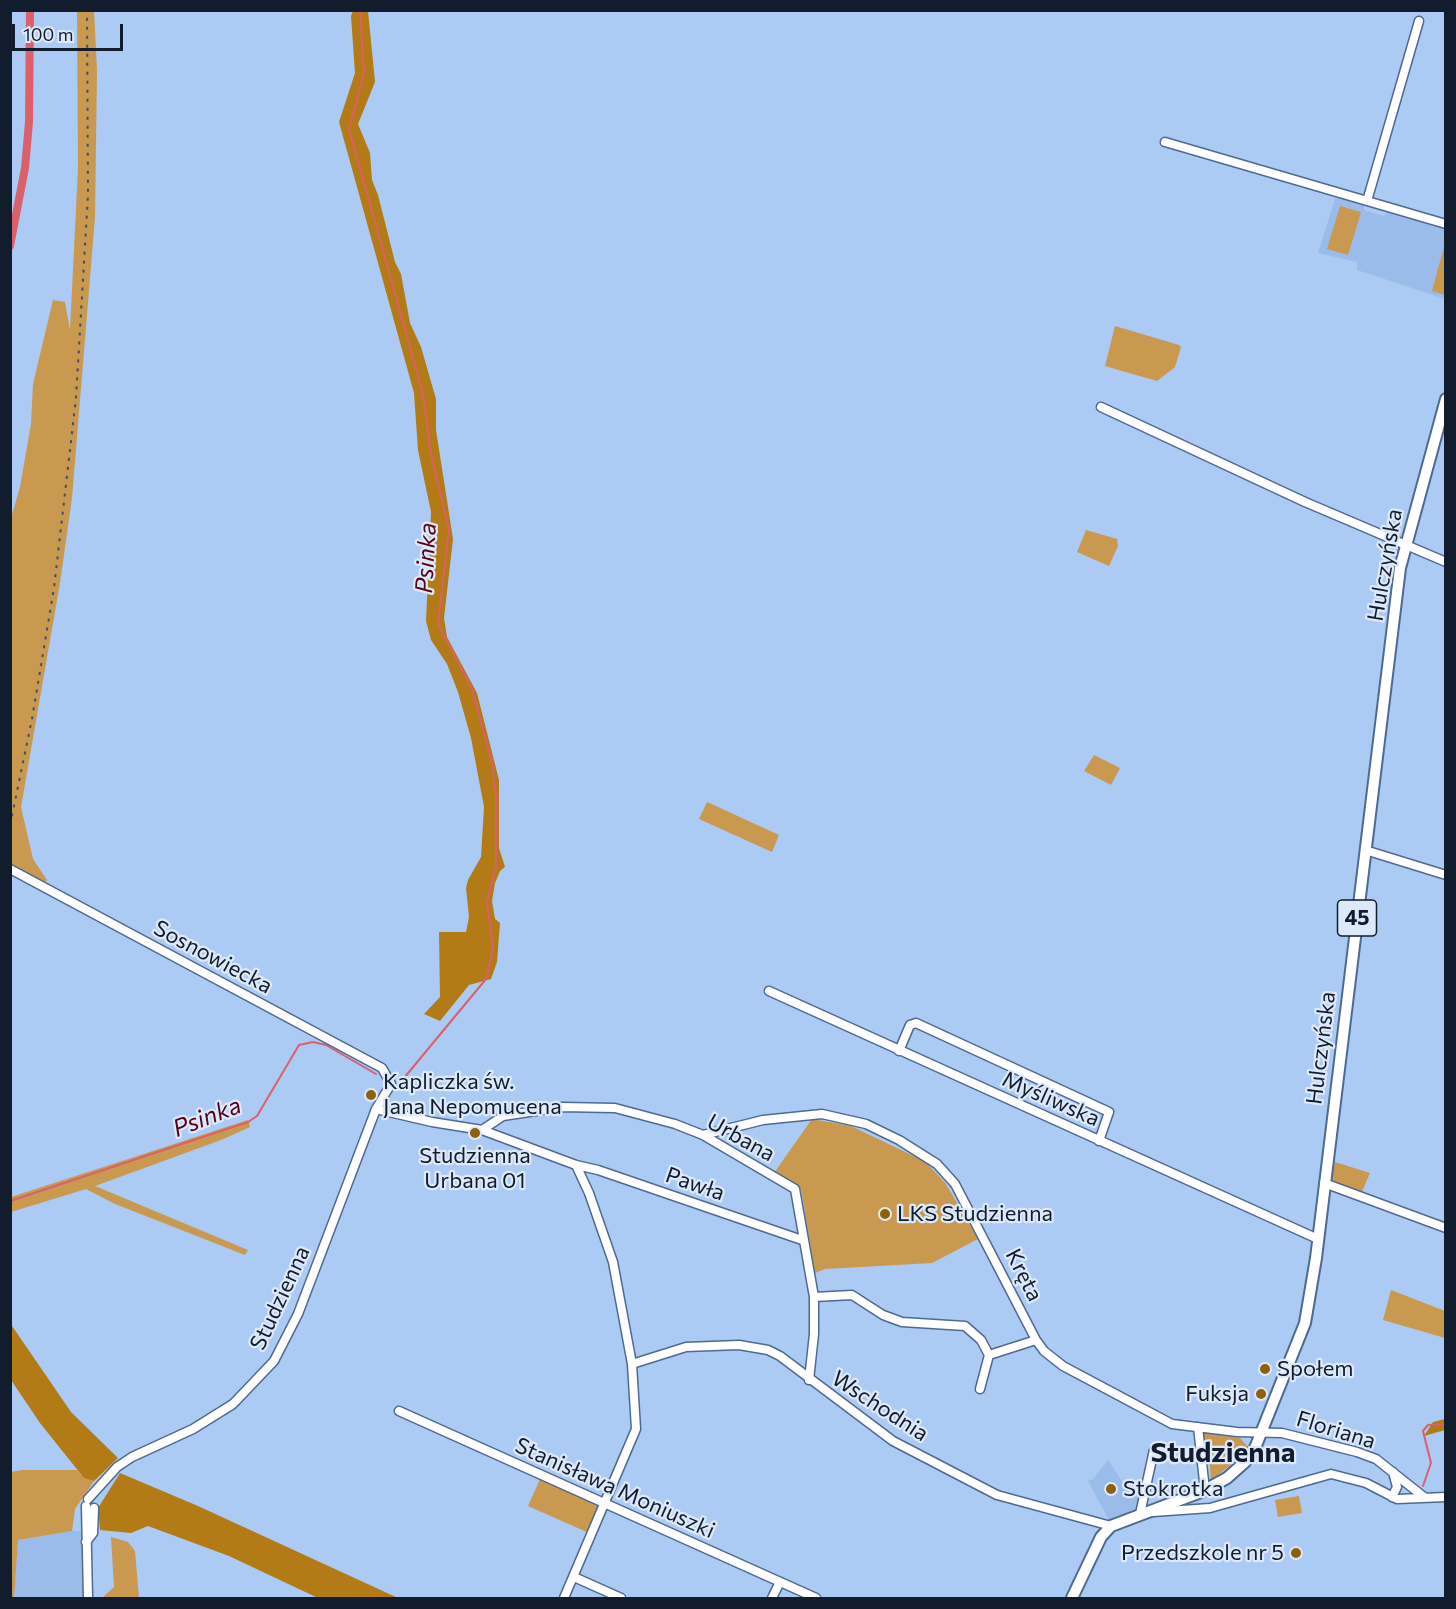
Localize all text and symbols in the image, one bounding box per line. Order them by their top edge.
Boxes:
scale bar [15,12,126,50]
text: 100 m [23,23,73,45]
street label: Hulczyńska [1362,507,1408,623]
water label: Psinka [410,522,442,594]
road number: 45 [1338,900,1376,936]
street label: Sosnowiecka [149,915,277,999]
street label: Hulczyńska [1301,990,1341,1106]
street label: Myśliwska [998,1066,1104,1132]
place label: Kapliczka św. Jana Nepomucena [383,1069,562,1120]
marker: Kapliczka św. Jana Nepomucena [364,1088,378,1102]
water label: Psinka [169,1091,245,1143]
street label: Urbana [702,1109,780,1167]
marker: Studzienna Urbana 01 [468,1126,482,1140]
place label: Studzienna Urbana 01 [419,1143,531,1194]
street label: Pawła [662,1162,728,1206]
place label: LKS Studzienna [897,1201,1053,1227]
marker: LKS Studzienna [878,1207,892,1221]
street label: Studzienna [244,1242,316,1354]
street label: Kręta [1000,1244,1048,1306]
place label: Społem [1277,1356,1353,1382]
marker: Społem [1258,1362,1272,1376]
street label: Wschodnia [827,1365,933,1447]
place label: Fuksja [1185,1381,1249,1407]
marker: Fuksja [1254,1387,1268,1401]
street label: Floriana [1293,1405,1379,1455]
street label: Stanisława Moniuszki [511,1432,719,1544]
district label: Studzienna [1151,1436,1295,1470]
place label: Stokrotka [1123,1476,1223,1502]
marker: Stokrotka [1104,1482,1118,1496]
place label: Przedszkole nr 5 [1121,1540,1284,1566]
marker: Przedszkole nr 5 [1289,1546,1303,1560]

